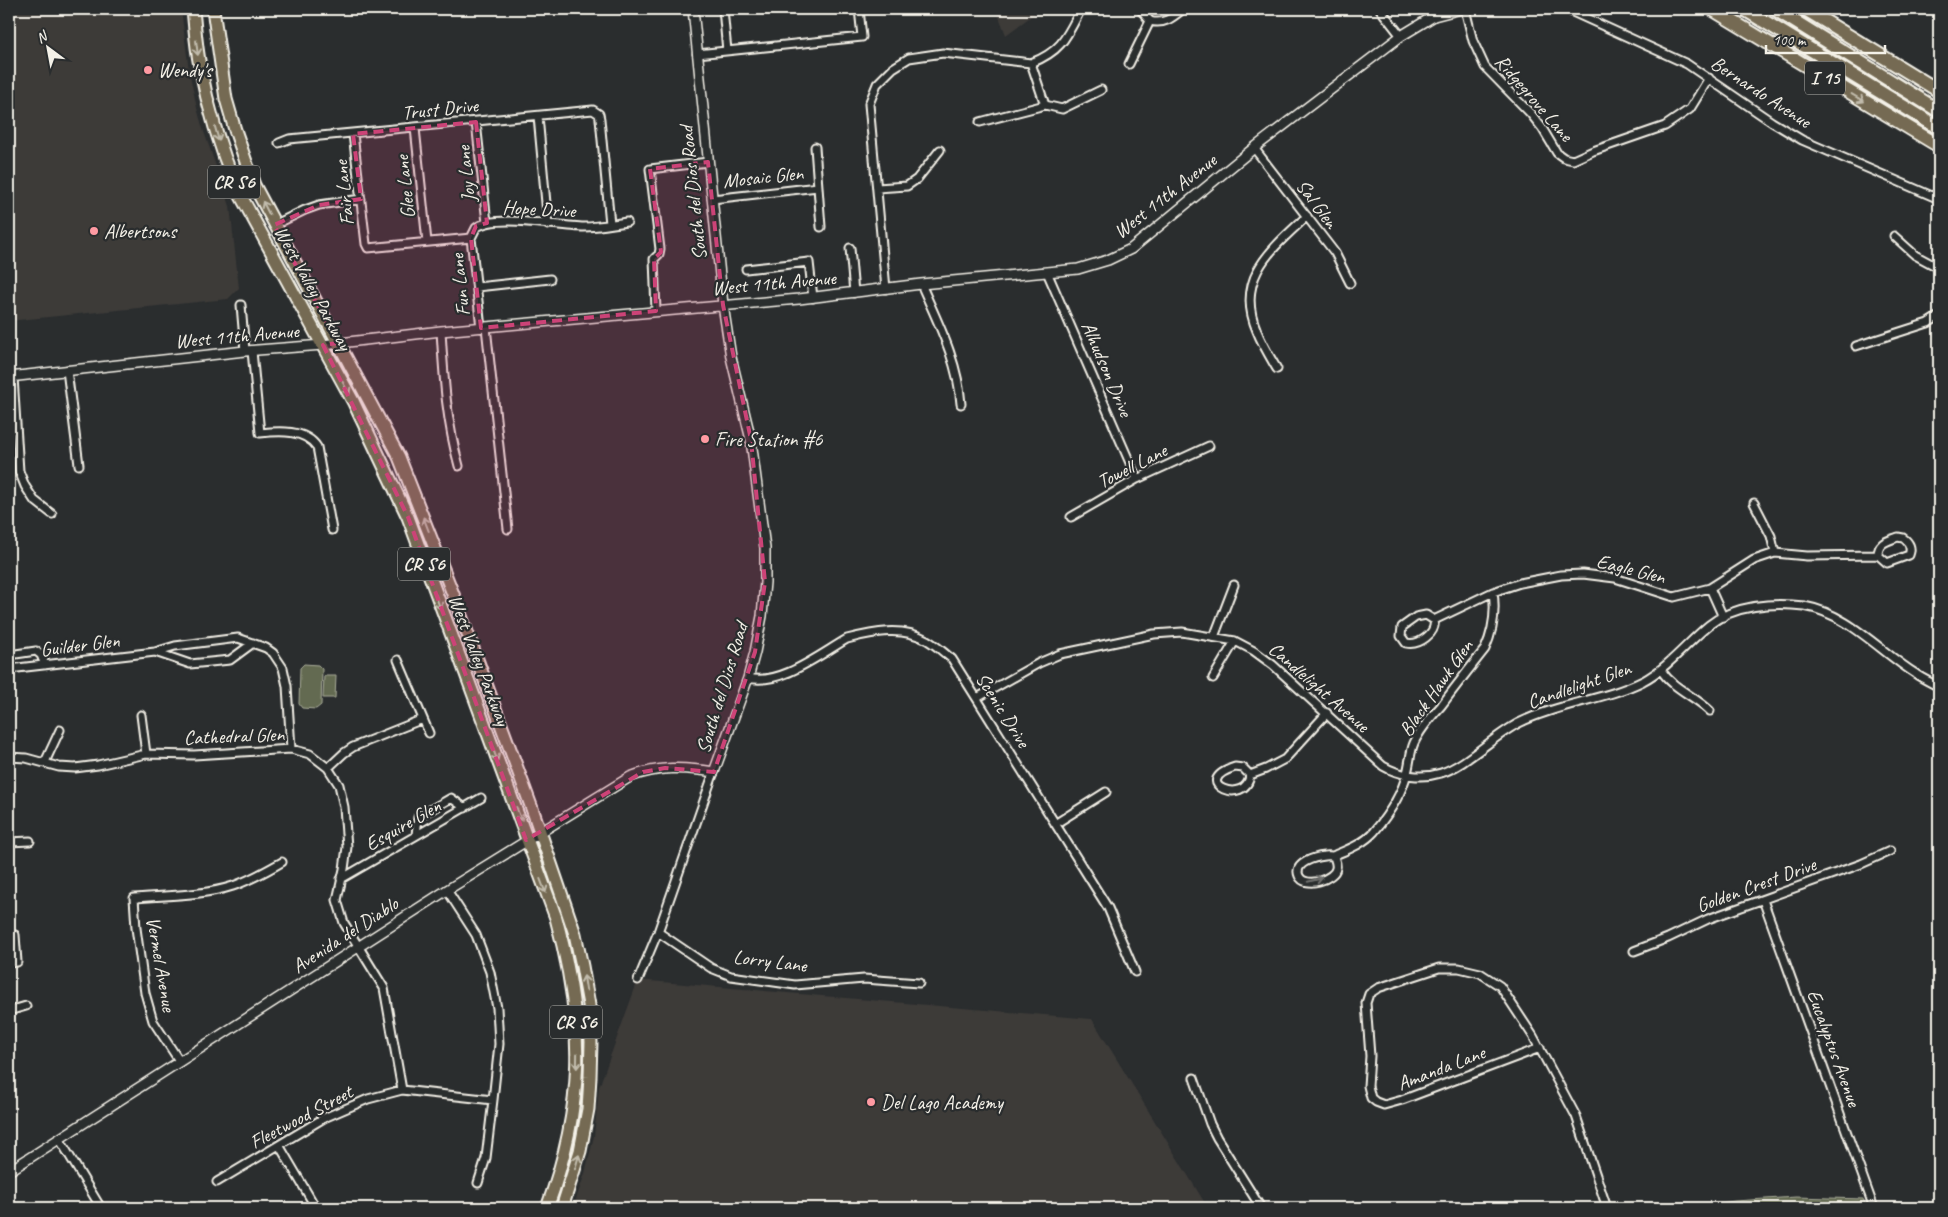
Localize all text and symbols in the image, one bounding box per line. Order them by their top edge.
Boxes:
north arrow [22,22,72,72]
scale bar [1766,22,1884,54]
text: N [33,27,52,47]
text: 100 m [1773,31,1807,50]
one-way arrow [192,40,202,56]
street label: Ridgegrove Lane [1489,49,1580,148]
street label: Bernardo Avenue [1706,50,1817,134]
place label: Wendy's [158,58,214,83]
road number: I 15 [1805,62,1845,94]
marker: Wendy's [142,64,154,76]
street label: Trust Drive [401,92,481,125]
one-way arrow [1851,94,1865,104]
street label: South del Dios Road [673,121,712,261]
one-way arrow [212,125,222,141]
street label: Joy Lane [450,143,481,204]
street label: West 11th Avenue [1108,147,1223,244]
street label: Glee Lane [389,153,421,220]
street label: Fair Lane [328,158,360,227]
street label: Mosaic Glen [722,160,805,194]
road number: CR S6 [208,166,260,198]
street label: Sal Glen [1290,174,1344,234]
street label: Hope Drive [502,195,578,223]
one-way arrow [261,201,270,216]
place label: Albertsons [104,219,178,244]
street label: West Valley Parkway [269,221,358,356]
marker: Albertsons [88,225,100,237]
street label: Fun Lane [444,251,476,317]
street label: West 11th Avenue [711,265,838,301]
street label: West 11th Avenue [174,318,301,354]
street label: Alhudson Drive [1076,318,1139,422]
one-way arrow [341,381,351,396]
place label: Fire Station #6 [715,427,824,452]
marker: Fire Station #6 [699,433,711,445]
street label: Towell Lane [1093,437,1172,494]
one-way arrow [421,517,430,532]
road number: CR S6 [398,548,450,580]
street label: Eagle Glen [1594,548,1669,590]
street label: West Valley Parkway [443,591,516,731]
one-way arrow [434,593,443,609]
street label: South del Dios Road [690,617,755,756]
street label: Guilder Glen [39,628,122,662]
street label: Black Hawk Glen [1393,634,1479,741]
street label: Candlelight Avenue [1263,636,1376,739]
street label: Candlelight Glen [1524,655,1635,714]
street label: Scenic Drive [970,668,1037,753]
street label: Cathedral Glen [183,722,286,750]
one-way arrow [491,746,500,761]
street label: Esquire Glen [361,793,446,857]
one-way arrow [515,807,524,822]
street label: Golden Crest Drive [1693,851,1821,918]
one-way arrow [1307,875,1323,885]
one-way arrow [539,878,548,893]
street label: Avenida del Diablo [287,891,404,979]
street label: Vermel Avenue [140,915,182,1015]
street label: Lorry Lane [732,944,810,978]
one-way arrow [580,976,590,992]
street label: Eucalyptus Avenue [1801,986,1867,1111]
road number: CR S6 [550,1006,602,1038]
street label: Amanda Lane [1394,1039,1490,1096]
one-way arrow [572,1053,581,1069]
street label: Fleetwood Street [245,1078,359,1155]
place label: Del Lago Academy [881,1090,1005,1115]
marker: Del Lago Academy [865,1096,877,1108]
one-way arrow [572,1154,582,1170]

